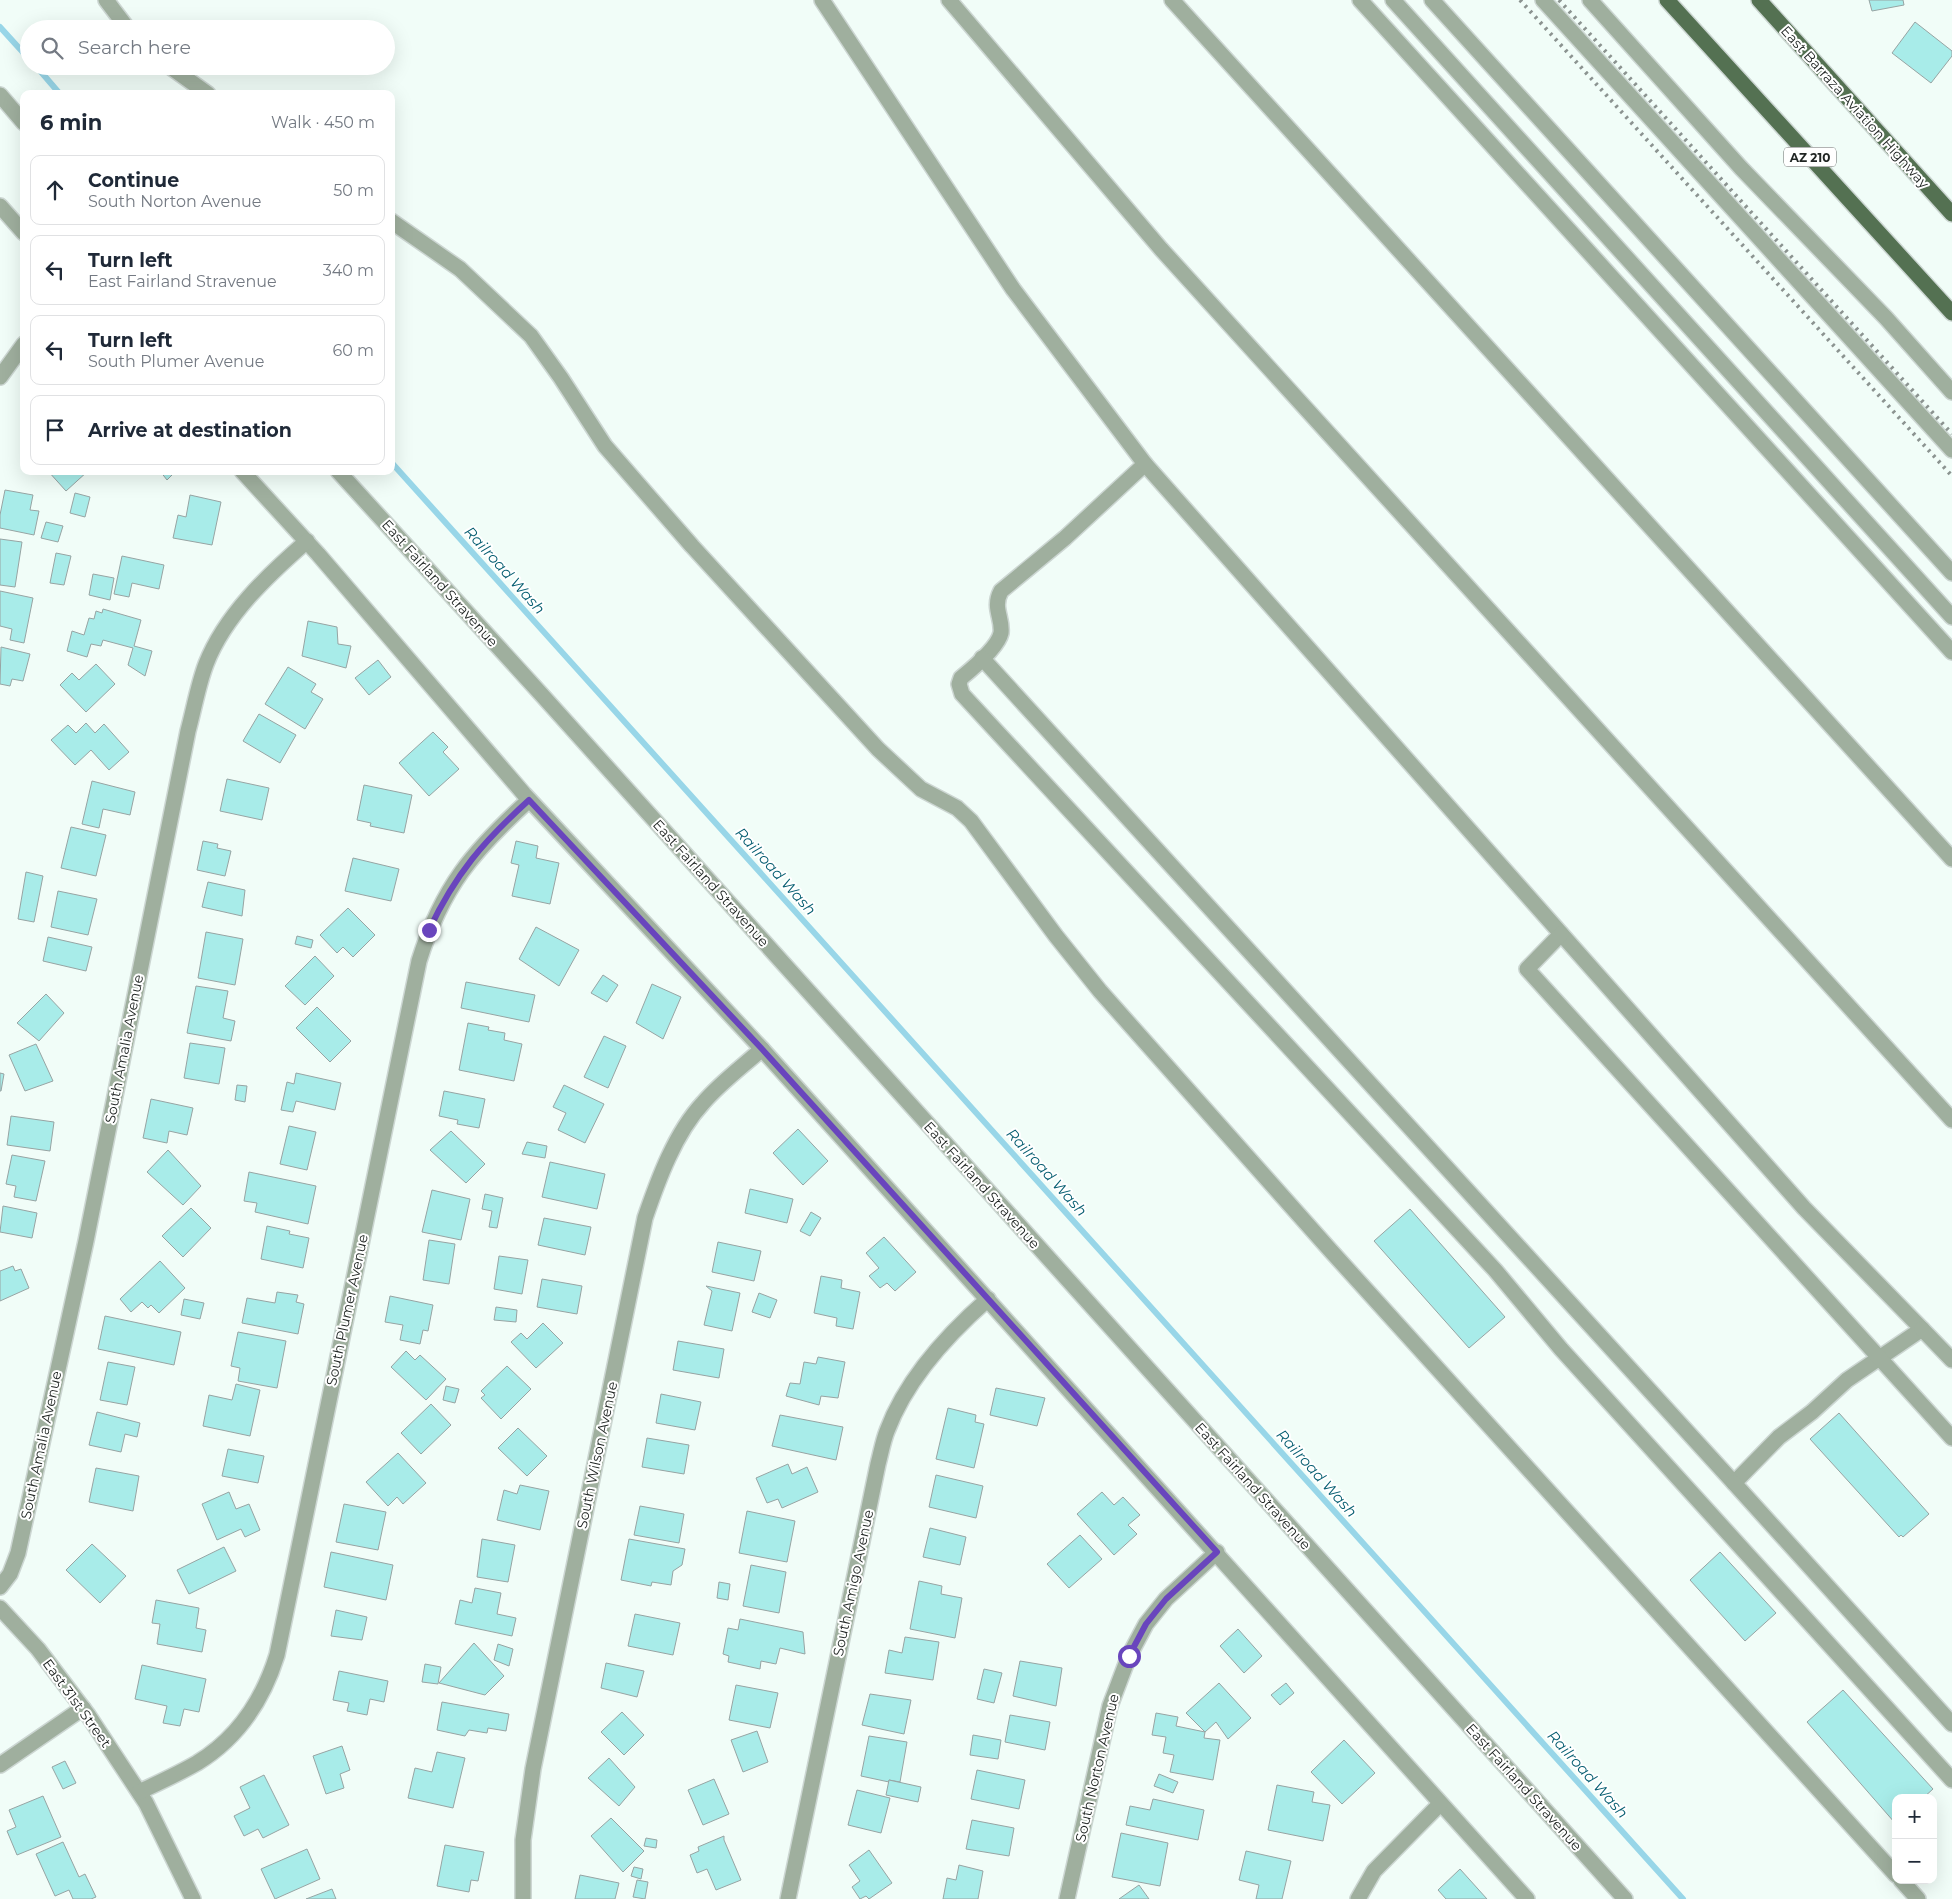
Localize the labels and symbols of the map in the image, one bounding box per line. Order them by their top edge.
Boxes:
street label: East Barraza Aviation Highway [1777,22,1933,192]
road number: AZ 210 [1784,148,1836,166]
street label: East Fairland Stravenue [378,516,502,650]
water label: Railroad Wash [461,522,549,618]
street label: East Fairland Stravenue [649,816,773,950]
water label: Railroad Wash [732,823,820,919]
route end [418,919,441,942]
street label: South Amalia Avenue [101,973,147,1125]
street label: East Fairland Stravenue [920,1118,1044,1252]
water label: Railroad Wash [1003,1124,1091,1220]
street label: South Plumer Avenue [322,1233,372,1387]
street label: South Amalia Avenue [16,1369,66,1521]
street label: South Wilson Avenue [573,1380,621,1530]
street label: East Fairland Stravenue [1191,1419,1315,1553]
water label: Railroad Wash [1273,1425,1361,1521]
street label: South Amigo Avenue [829,1508,877,1658]
route start [1118,1645,1141,1668]
street label: East 31st Street [39,1655,115,1751]
street label: South Norton Avenue [1071,1692,1123,1844]
street label: East Fairland Stravenue [1462,1720,1586,1854]
water label: Railroad Wash [1544,1726,1632,1822]

